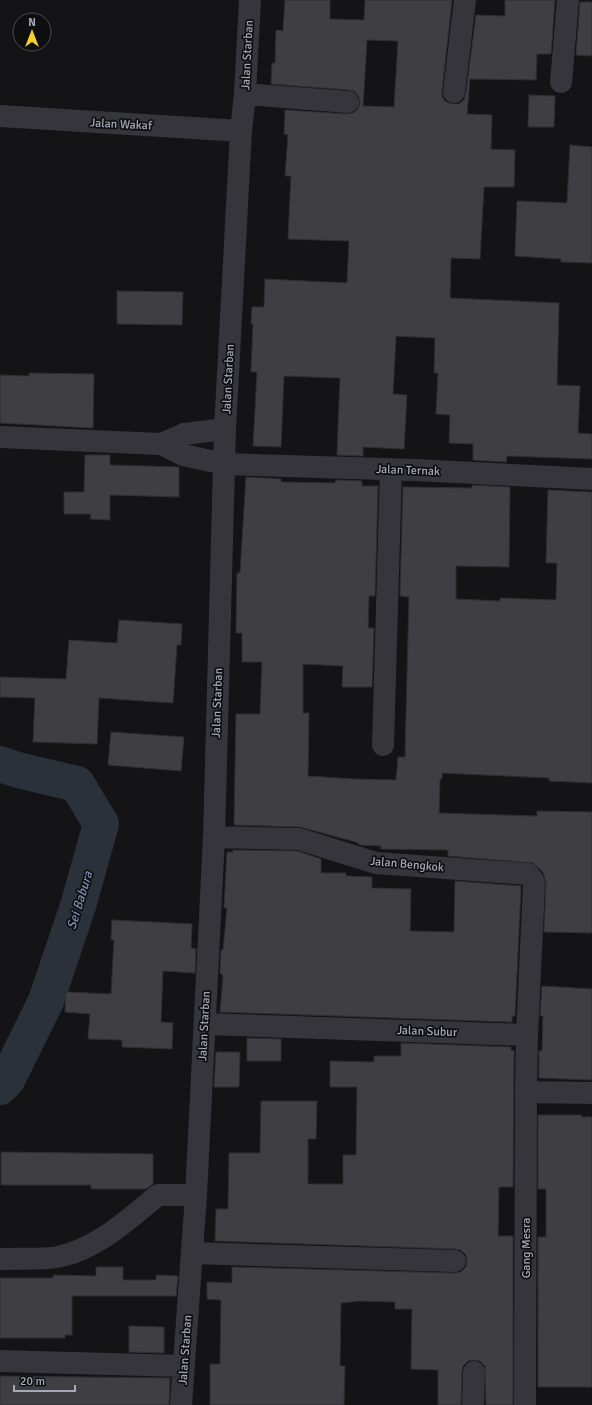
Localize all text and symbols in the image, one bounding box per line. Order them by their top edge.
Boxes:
north arrow [12,12,52,52]
text: N [28,16,36,29]
street label: Jalan Starban [238,20,257,91]
street label: Jalan Wakaf [90,115,153,134]
street label: Jalan Starban [219,344,238,415]
street label: Jalan Ternak [376,462,440,479]
street label: Jalan Starban [209,668,226,738]
street label: Jalan Bengkok [369,854,445,875]
water label: Sei Babura [64,869,96,931]
street label: Jalan Starban [195,991,214,1062]
street label: Jalan Subur [396,1023,458,1040]
street label: Gang Mesra [519,1218,534,1278]
street label: Jalan Starban [176,1314,195,1386]
scale bar [14,1367,75,1393]
text: 20 m [20,1374,45,1389]

